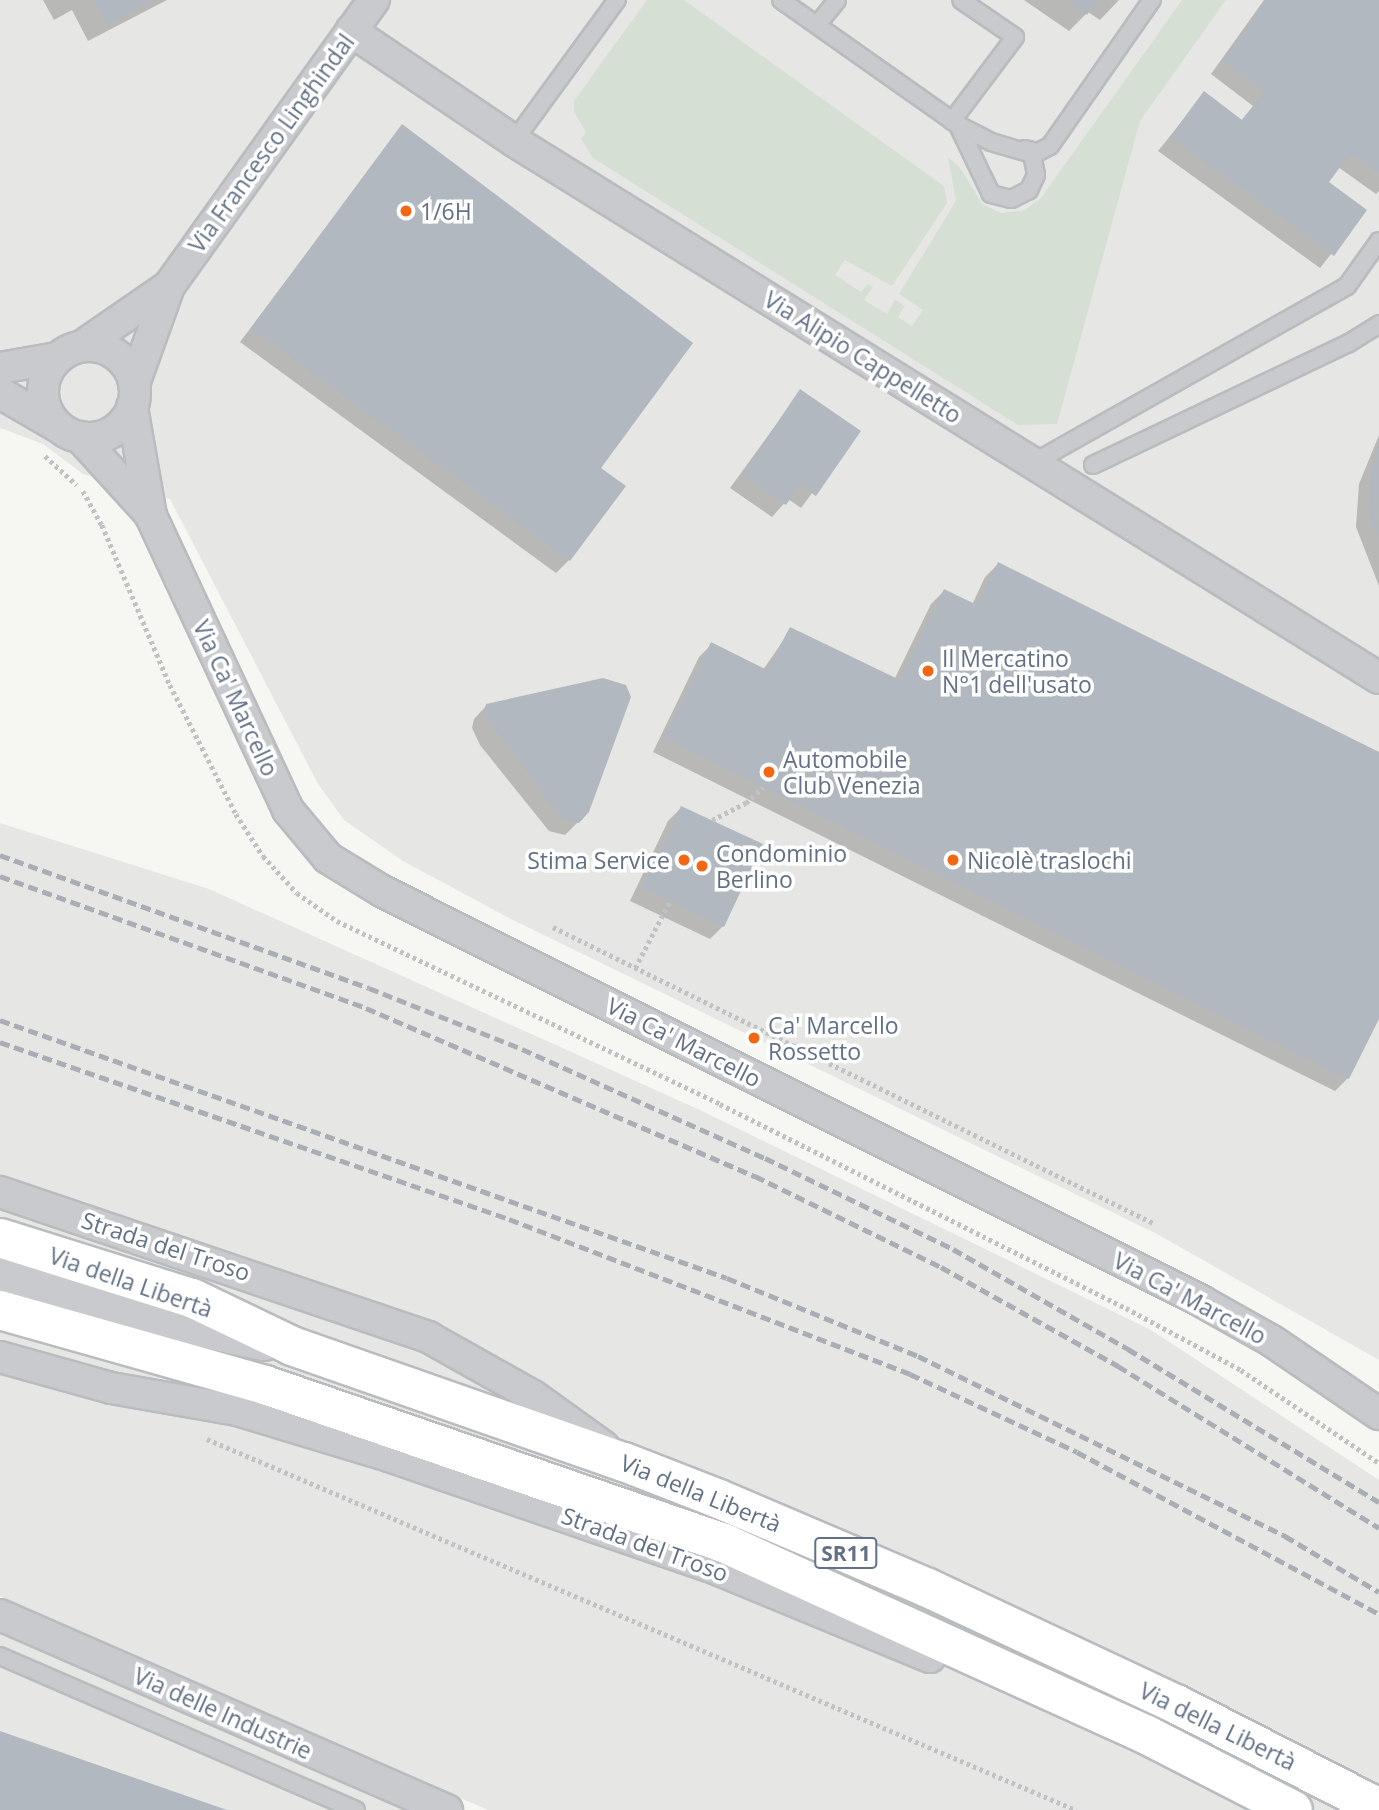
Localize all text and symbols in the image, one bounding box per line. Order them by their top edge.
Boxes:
street label: Via Francesco Linghindal [182,28,360,258]
place label: 1/6H [420,197,472,225]
marker: 1/6H [398,203,414,219]
street label: Via Alipio Cappelletto [759,285,967,429]
street label: Via Ca' Marcello [188,616,284,780]
place label: Il Mercatino N°1 dell'usato [942,644,1092,698]
marker: Il Mercatino N°1 dell'usato [920,663,936,679]
place label: Automobile Club Venezia [783,745,920,799]
marker: Automobile Club Venezia [761,764,777,780]
place label: Condominio Berlino [716,839,847,893]
place label: Stima Service [527,846,670,874]
place label: Nicolè traslochi [967,846,1132,874]
marker: Stima Service [676,852,692,868]
marker: Nicolè traslochi [945,852,961,868]
marker: Condominio Berlino [694,858,710,874]
street label: Via Ca' Marcello [603,991,765,1093]
place label: Ca' Marcello Rossetto [768,1011,899,1065]
marker: Ca' Marcello Rossetto [746,1030,762,1046]
street label: Strada del Troso [78,1206,254,1286]
street label: Via della Libertà [46,1241,216,1323]
street label: Via Ca' Marcello [1109,1246,1271,1350]
street label: Via della Libertà [617,1448,785,1538]
street label: Strada del Troso [558,1501,732,1587]
road number: SR11 [813,1536,879,1570]
street label: Via delle Industrie [130,1661,316,1765]
street label: Via della Libertà [1135,1676,1301,1776]

